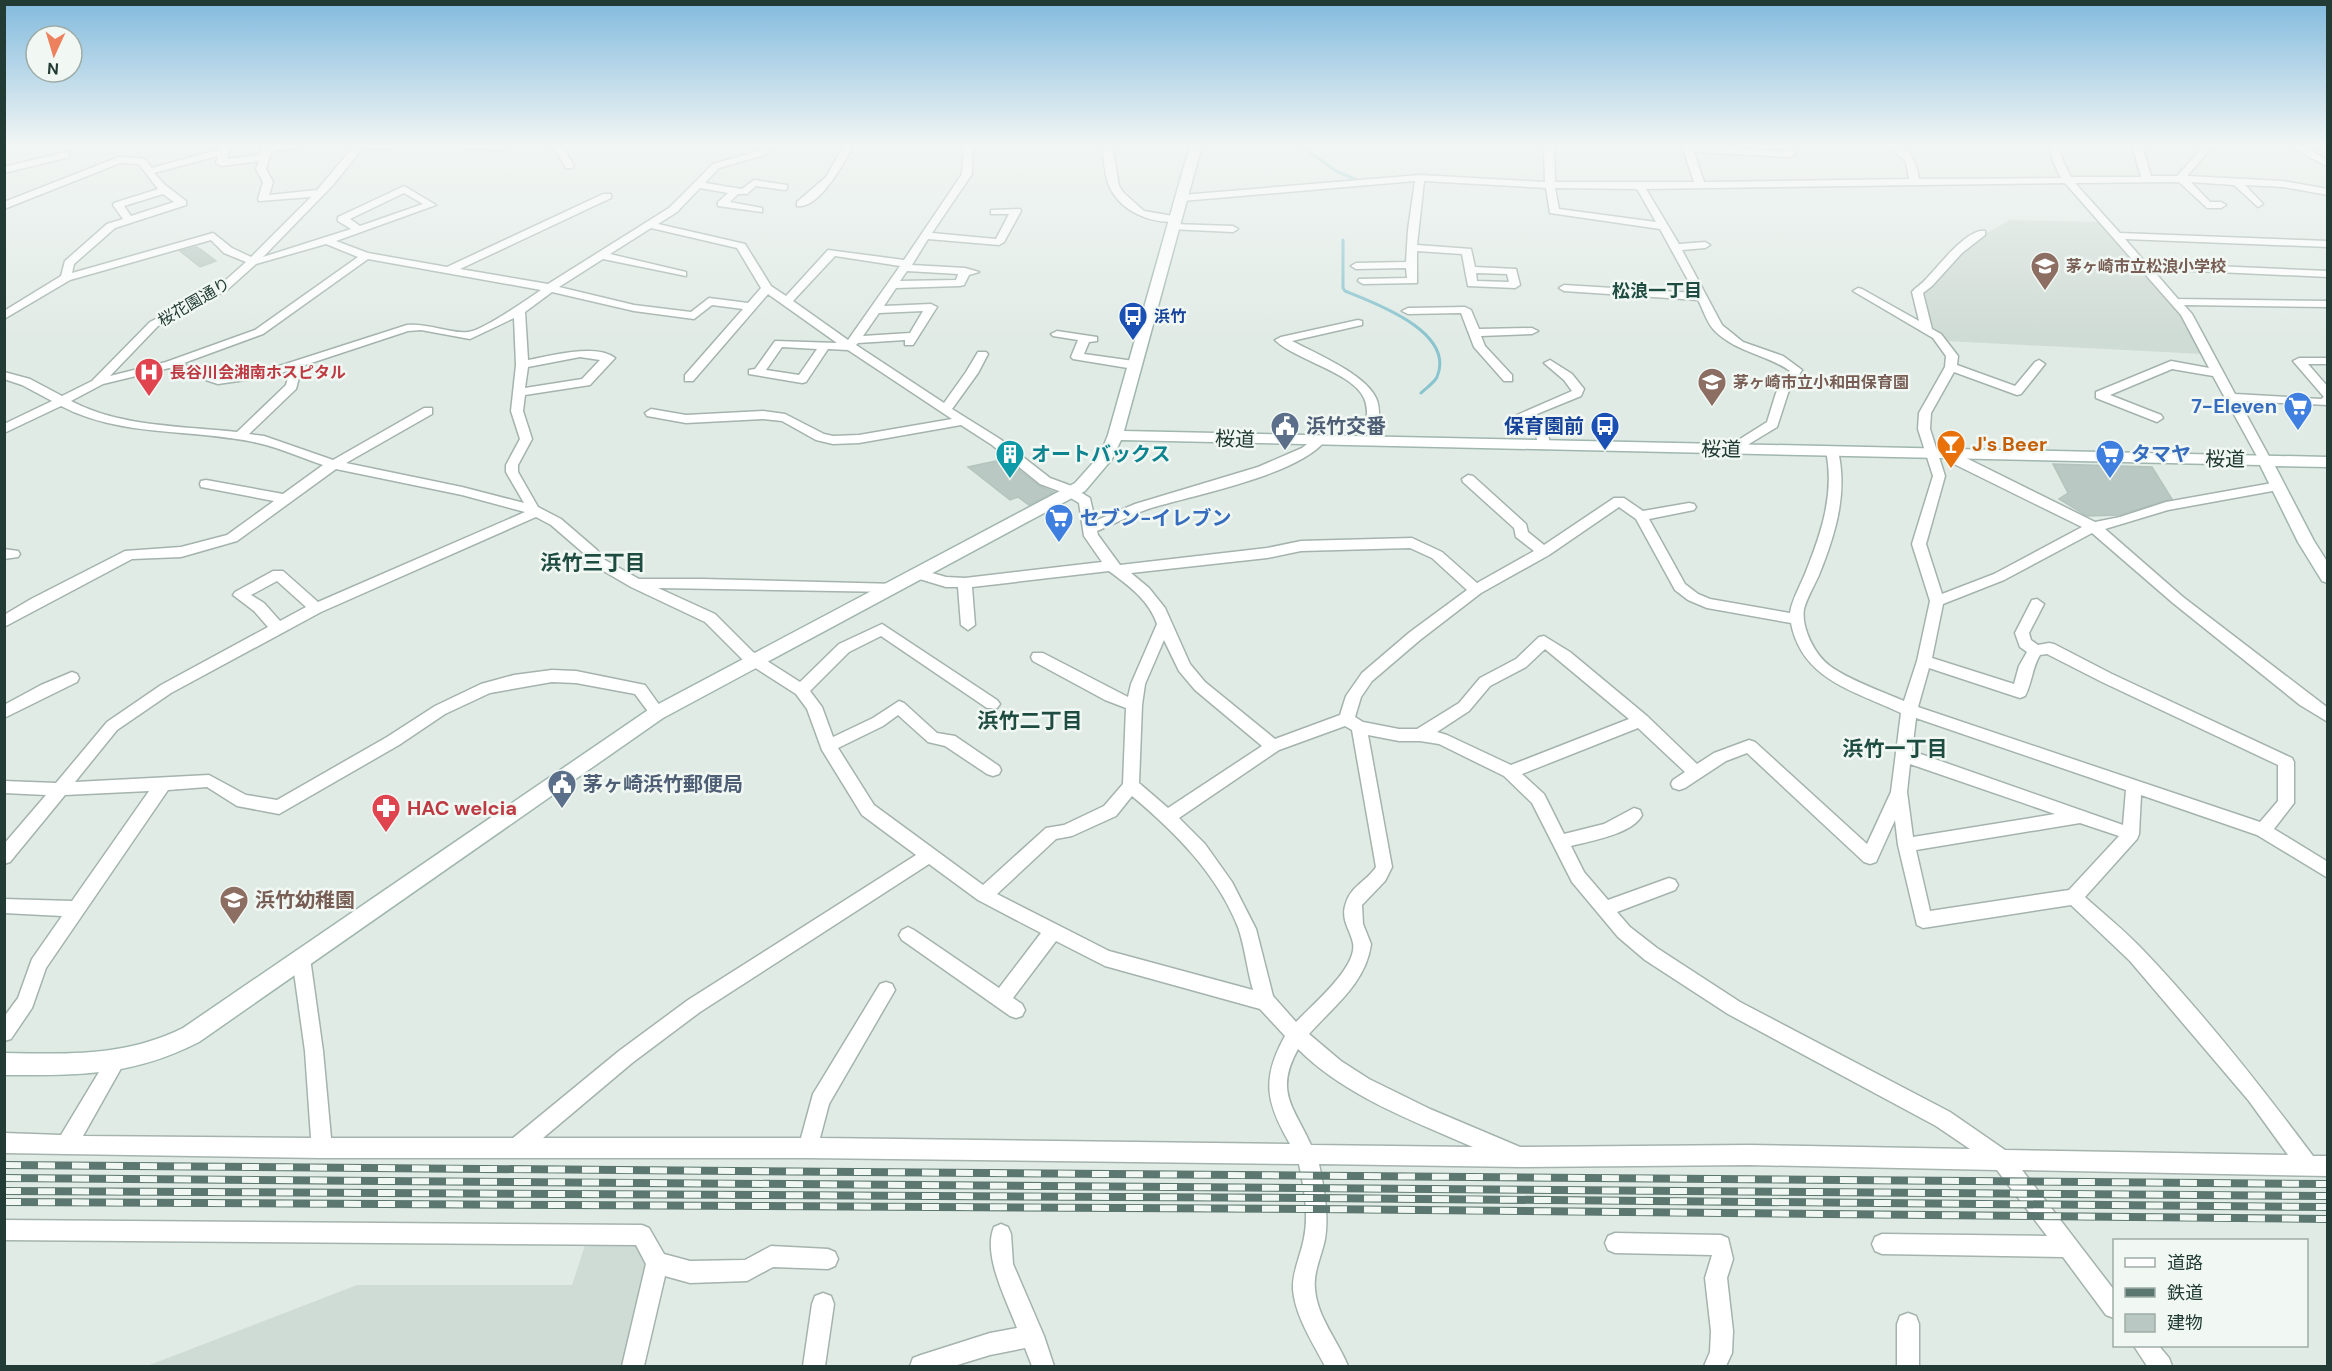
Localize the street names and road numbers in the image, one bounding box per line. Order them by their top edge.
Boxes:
street label: 桜花園通り [154,273,234,331]
street label: 桜道 [1215,425,1255,453]
street label: 桜道 [1701,436,1741,462]
street label: 桜道 [2205,446,2245,472]

